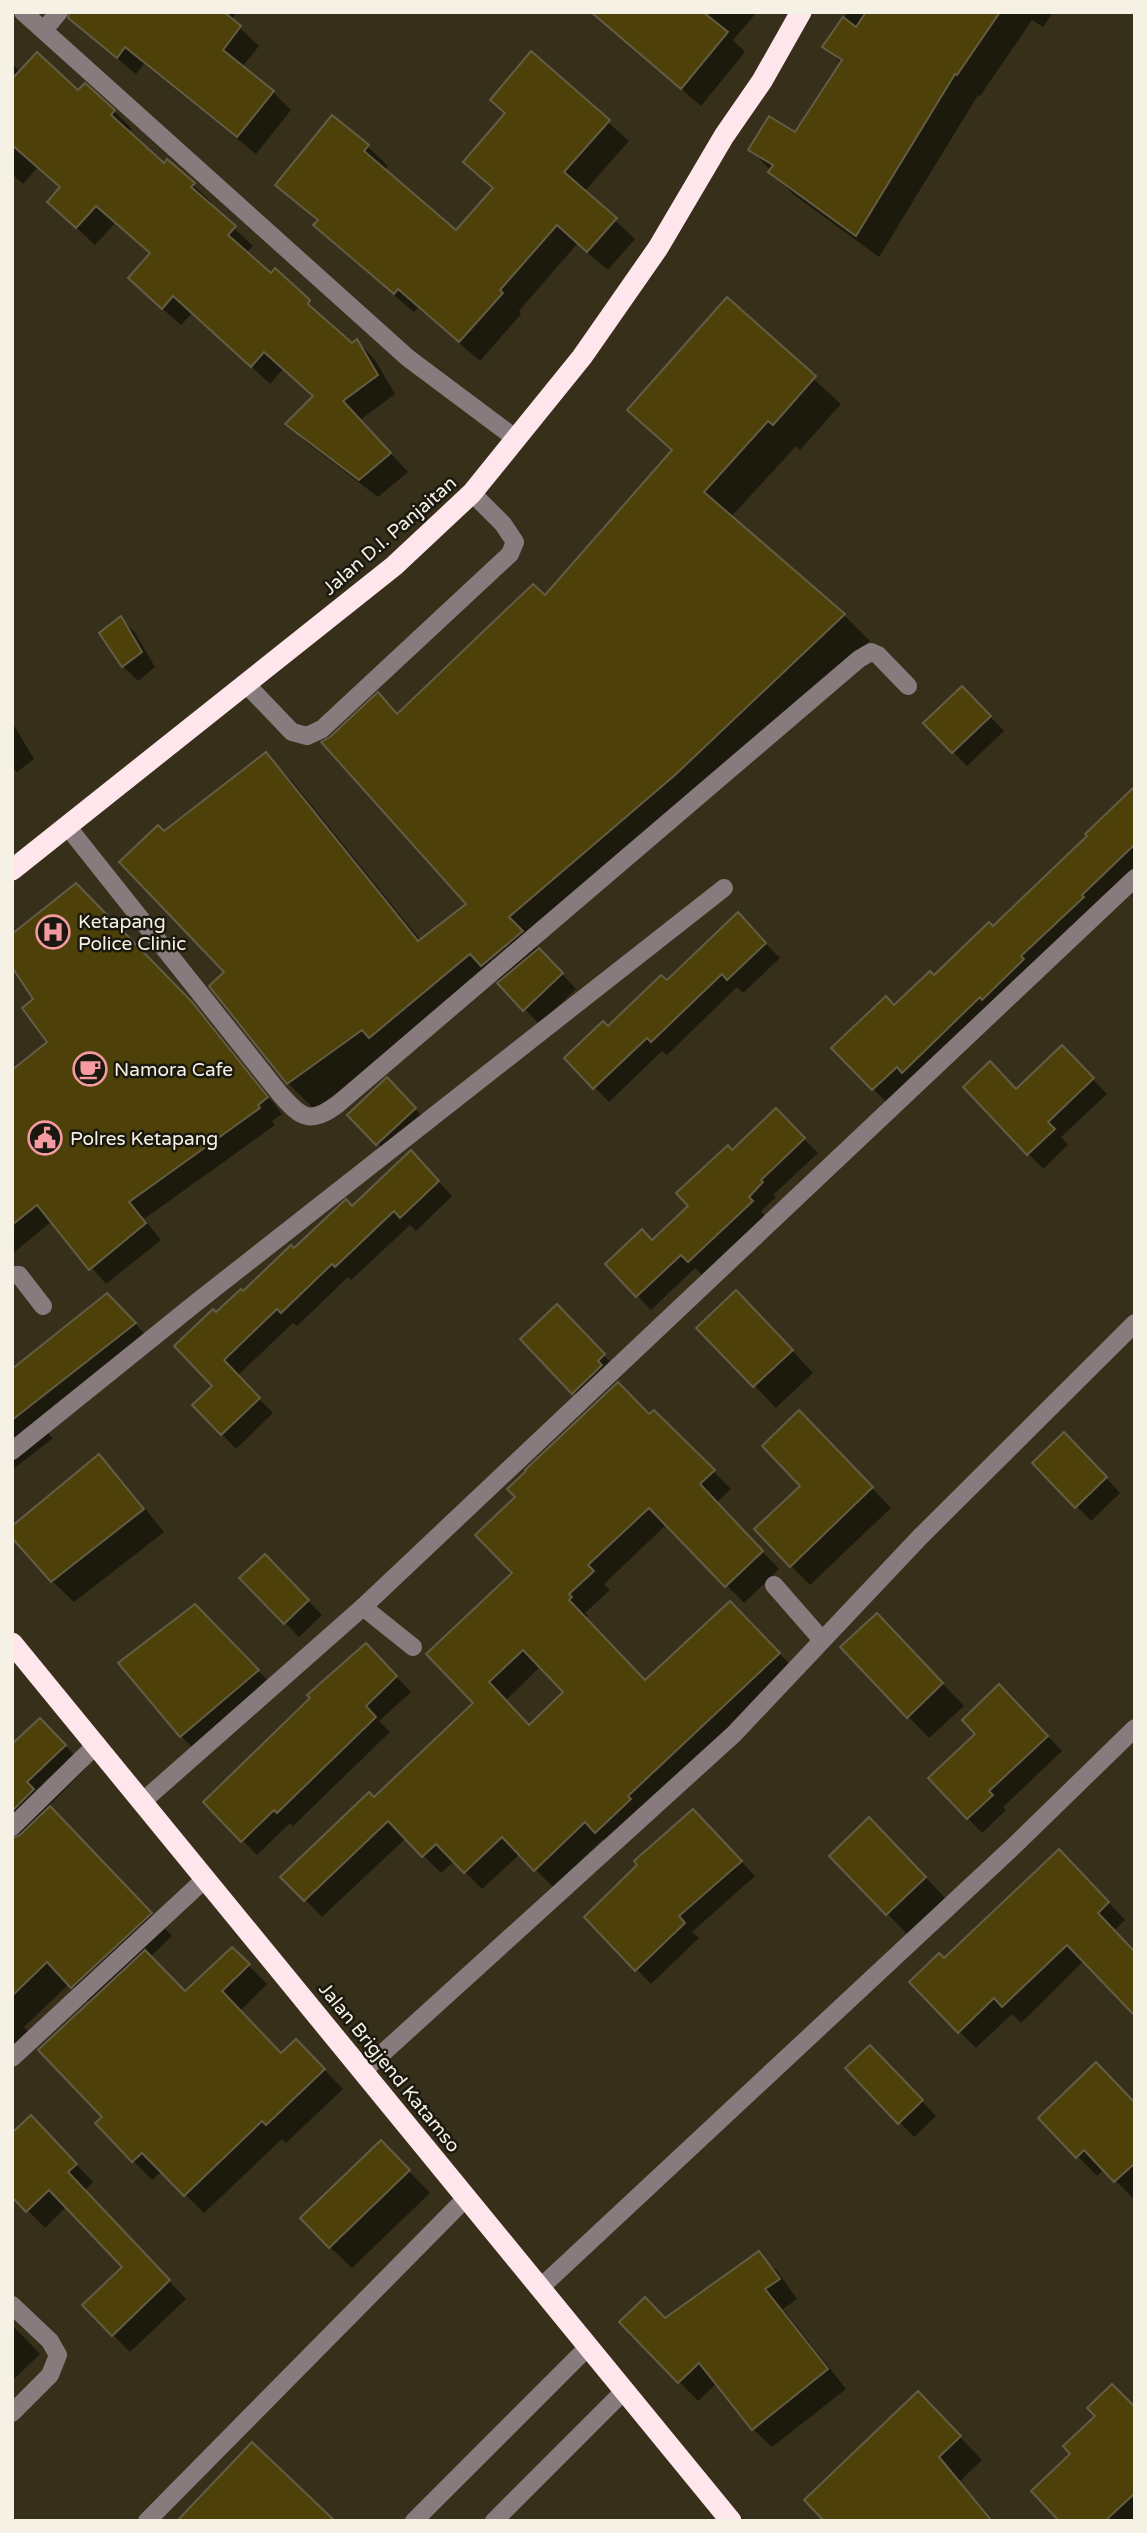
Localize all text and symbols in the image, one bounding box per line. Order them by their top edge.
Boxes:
street label: Jalan D.I. Panjaitan [318,472,461,600]
place label: Ketapang Police Clinic [78,911,186,955]
hospital icon: Ketapang Police Clinic [34,913,72,951]
cafe icon: Namora Cafe [71,1050,109,1088]
place label: Namora Cafe [114,1059,233,1081]
public building icon: Polres Ketapang [26,1119,64,1157]
place label: Polres Ketapang [70,1128,218,1150]
street label: Jalan Brigjend Katamso [314,1978,464,2157]

